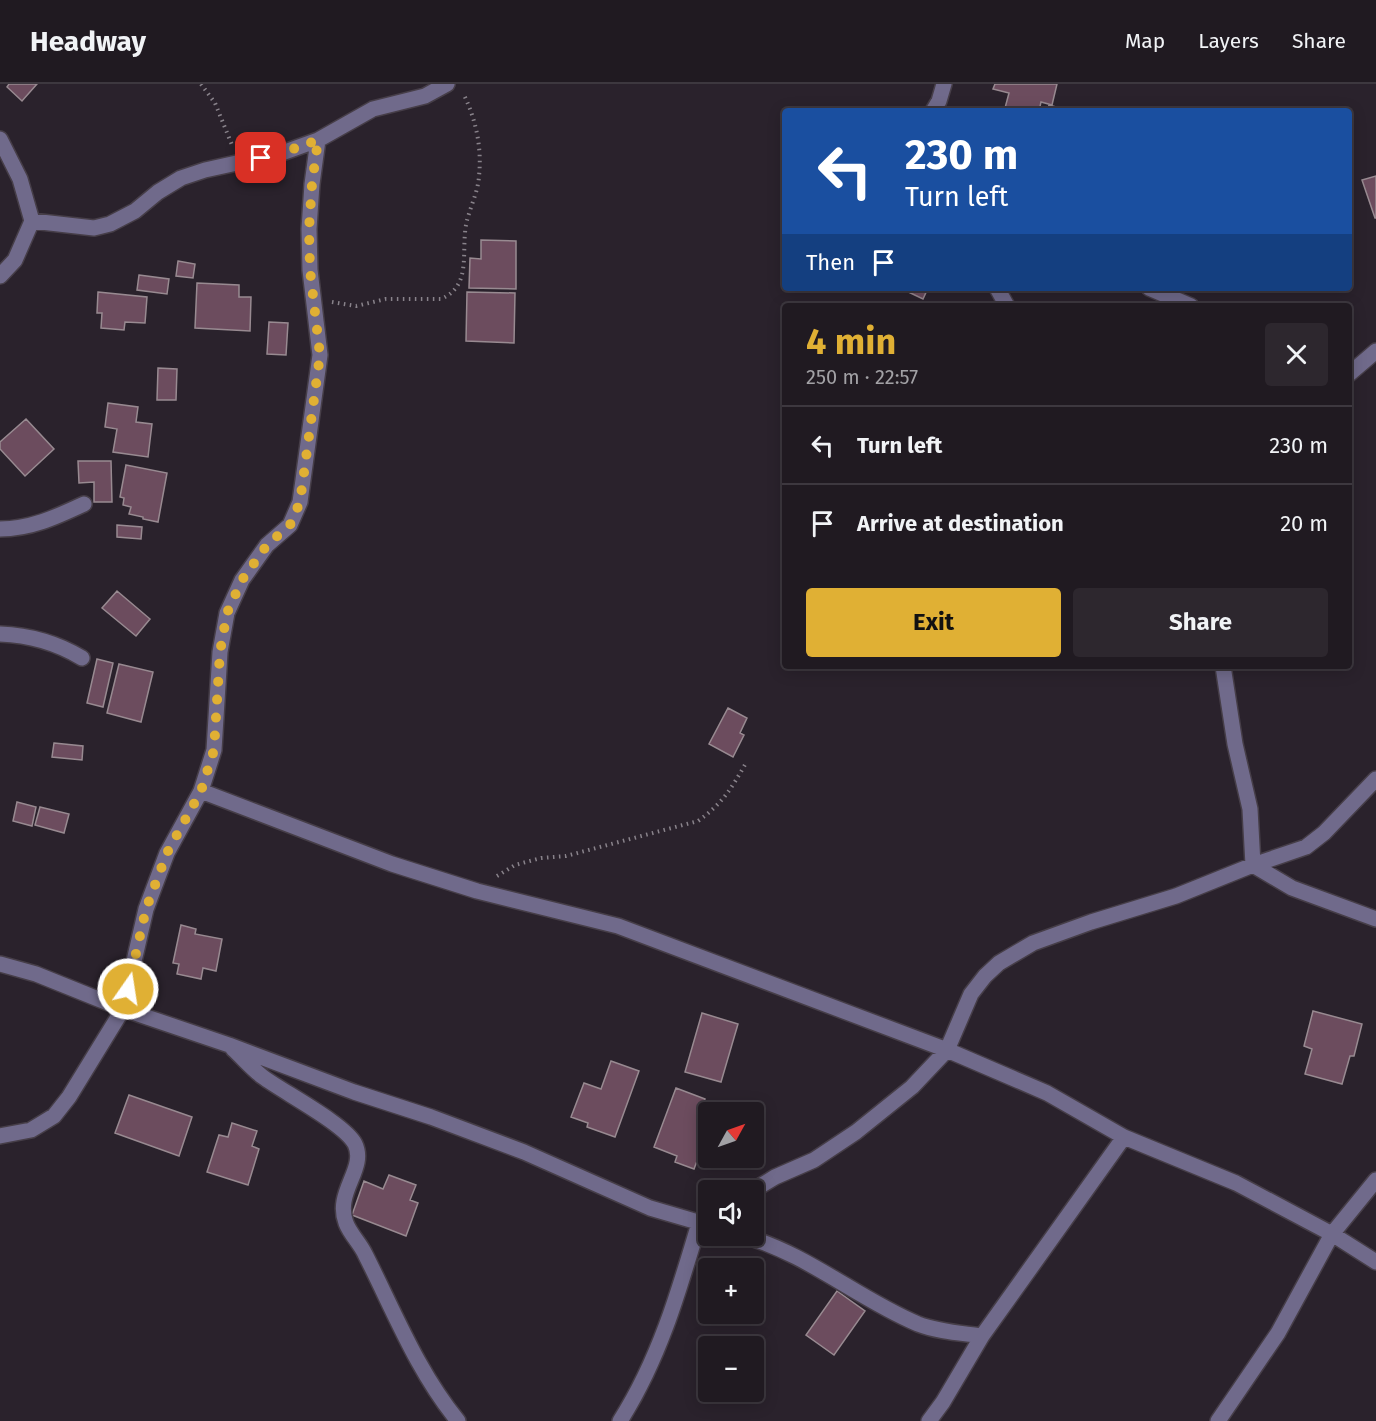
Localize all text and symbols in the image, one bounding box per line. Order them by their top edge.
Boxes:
text: Headway [30,25,146,58]
text: Map [1125,28,1165,54]
text: Layers [1198,28,1259,54]
text: Share [1292,28,1346,54]
text: 230 m [905,130,1018,180]
pin [235,132,286,183]
icon: left [806,132,884,210]
icon: arrive [244,141,277,174]
text: Turn left [905,181,1008,213]
icon: arrive [867,246,900,279]
text: Then [806,249,855,276]
text: 4 min [806,320,896,364]
button: close [1265,323,1328,386]
text: 250 m · 22:57 [806,365,918,389]
icon: left [806,429,839,462]
text: Turn left [857,432,942,459]
text: 230 m [1269,432,1328,459]
icon: arrive [806,507,839,540]
text: Arrive at destination [857,510,1064,537]
text: 20 m [1280,510,1328,537]
button: Exit [806,588,1061,657]
button: Share [1073,588,1328,657]
position arrow [96,957,160,1021]
north arrow [698,1102,764,1168]
map controls [698,1102,764,1402]
button: sound [698,1180,764,1246]
button: + [698,1258,764,1324]
button: − [698,1336,764,1402]

